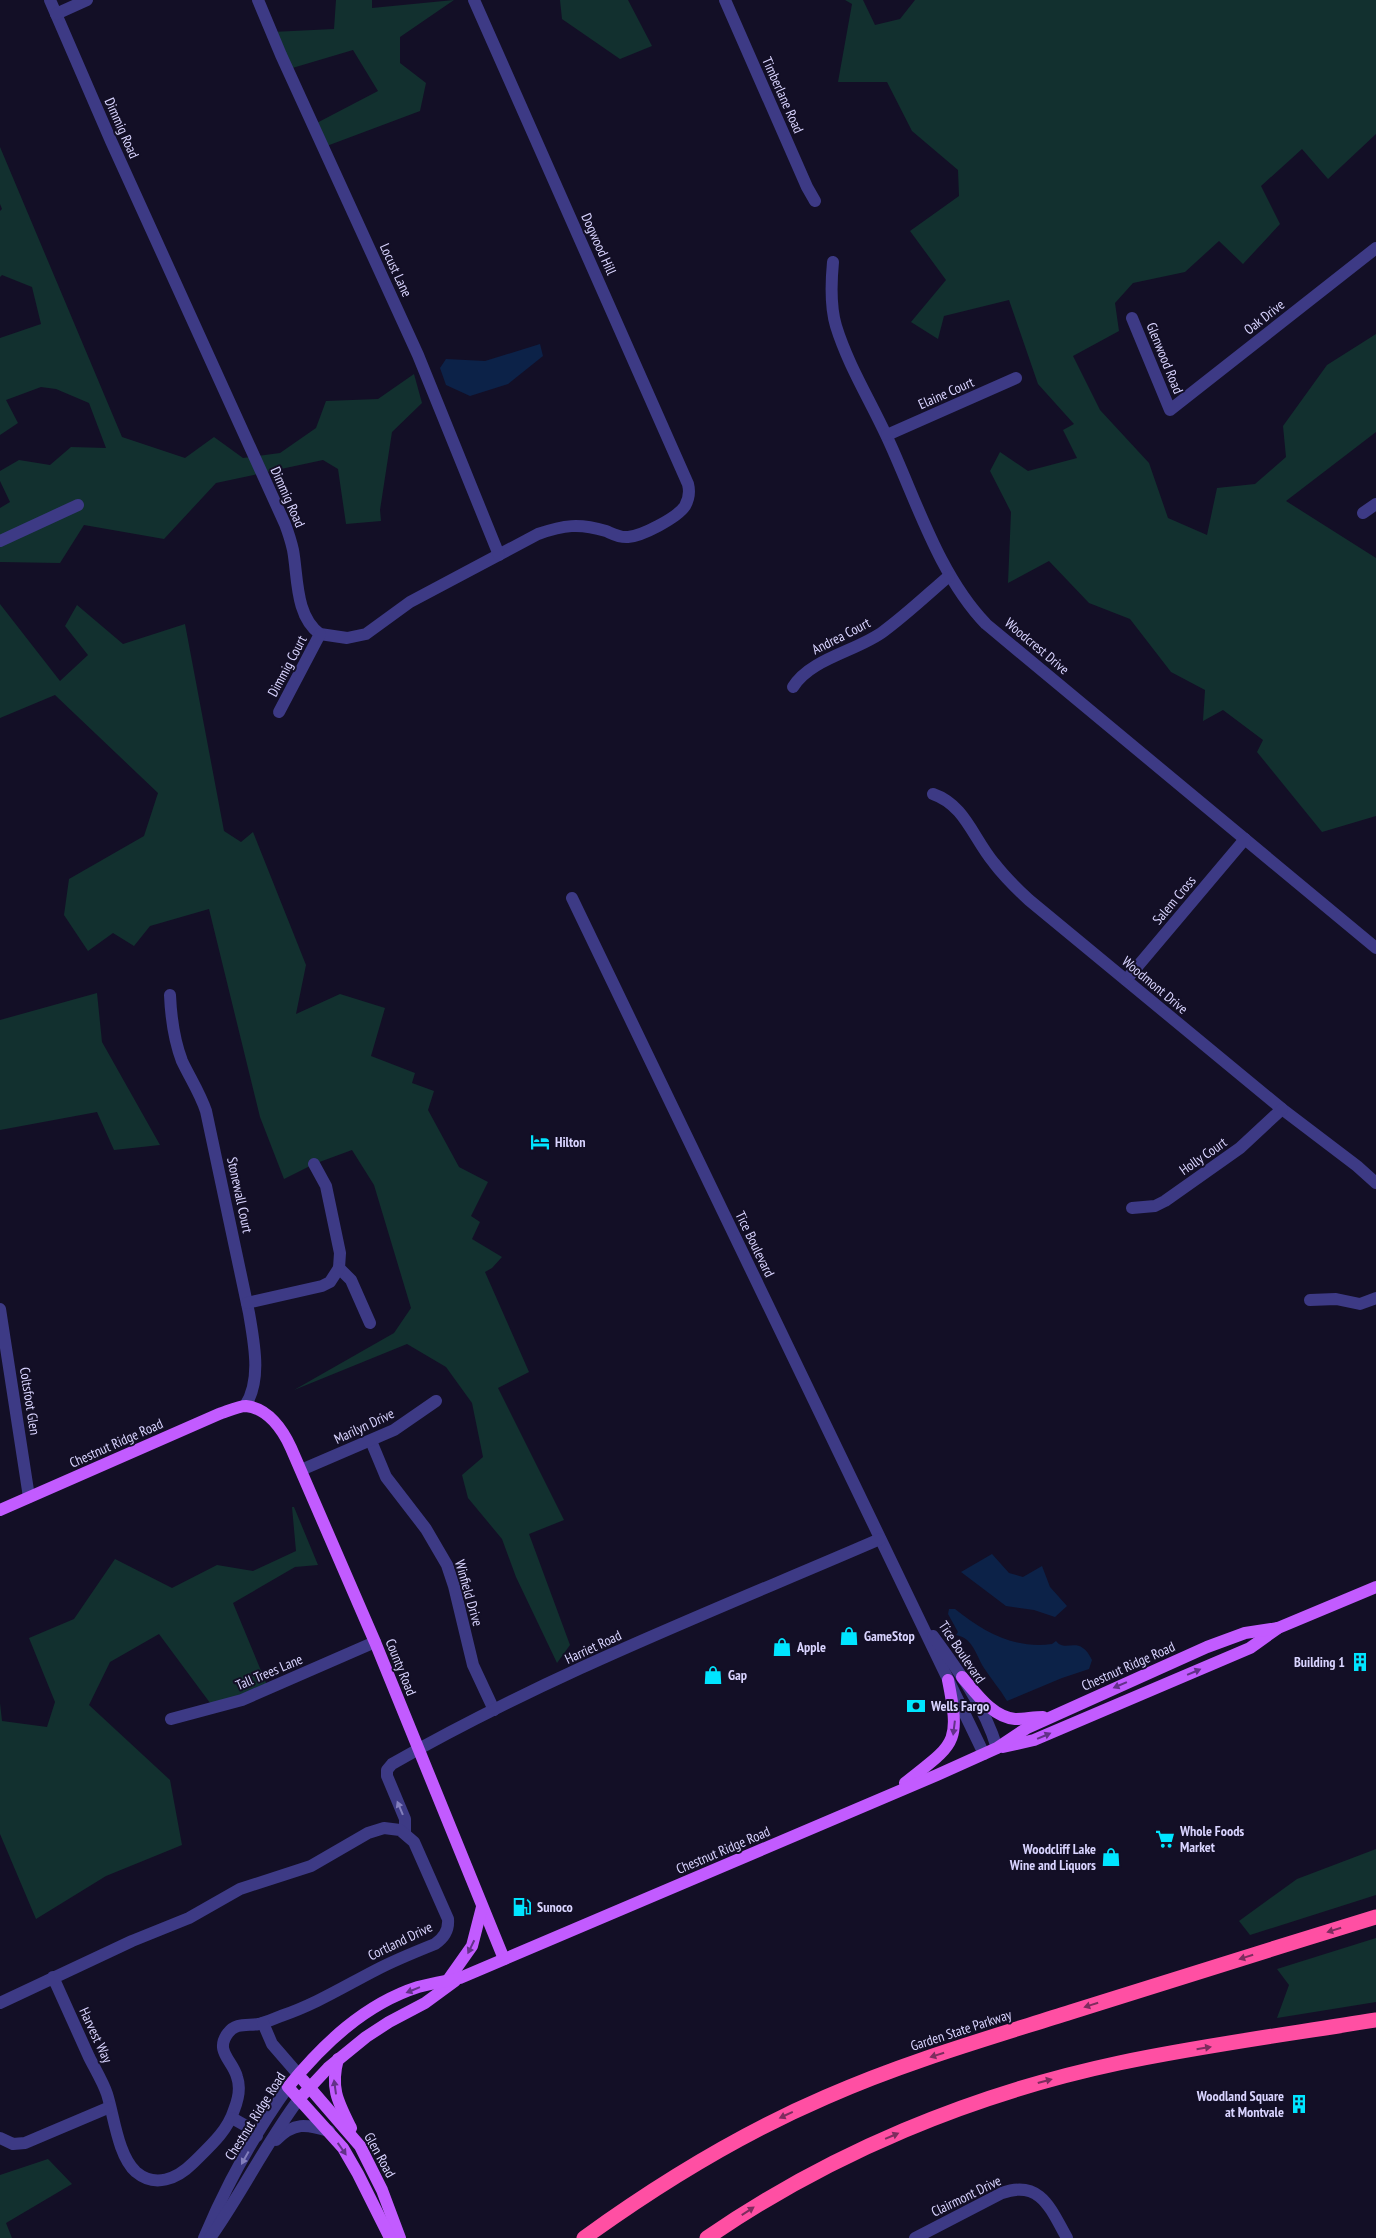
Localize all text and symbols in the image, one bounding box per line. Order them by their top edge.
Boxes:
street label: Timberlane Road [758,54,808,136]
street label: Dimmig Road [101,95,143,161]
street label: Dogwood Hill [577,210,621,278]
street label: Locust Lane [376,240,416,300]
street label: Oak Drive [1240,295,1288,338]
street label: Glenwood Road [1143,320,1187,396]
street label: Elaine Court [915,373,977,413]
street label: Dimmig Road [267,464,309,530]
street label: Andrea Court [809,614,873,658]
street label: Woodcrest Drive [1001,614,1073,678]
street label: Dimmig Court [263,632,311,700]
street label: Salem Cross [1148,872,1200,928]
street label: Woodmont Drive [1118,952,1192,1018]
hotel icon: Hilton [529,1131,551,1153]
place label: Hilton [555,1133,586,1151]
street label: Holly Court [1176,1133,1230,1179]
street label: Stonewall Court [223,1155,257,1235]
street label: Tice Boulevard [731,1208,779,1280]
street label: Coltsfoot Glen [16,1366,44,1436]
street label: Marilyn Drive [331,1404,397,1448]
street label: Chestnut Ridge Road [66,1414,166,1472]
street label: Winfield Drive [451,1558,487,1628]
street label: Tice Boulevard [935,1617,989,1687]
shop icon: GameStop [838,1625,860,1647]
street label: Harriet Road [562,1626,624,1668]
place label: GameStop [864,1627,915,1645]
street label: County Road [381,1636,421,1698]
shop icon: Apple [771,1636,793,1658]
street label: Chestnut Ridge Road [1078,1637,1178,1695]
place label: Apple [796,1638,826,1656]
street label: Tall Trees Lane [233,1650,305,1694]
building icon: Building 1 [1349,1651,1371,1673]
place label: Building 1 [1294,1653,1345,1671]
shop icon: Gap [702,1664,724,1686]
place label: Gap [728,1666,747,1684]
one-way arrow [1187,1668,1201,1676]
one-way arrow [1113,1682,1127,1690]
bank icon: Wells Fargo [905,1695,927,1717]
place label: Wells Fargo [930,1697,989,1715]
one-way arrow [950,1720,958,1736]
one-way arrow [1037,1732,1052,1740]
one-way arrow [396,1801,404,1815]
street label: Chestnut Ridge Road [673,1822,773,1878]
place label: Whole Foods Market [1179,1822,1244,1856]
supermarket icon: Whole Foods Market [1154,1828,1176,1850]
place label: Woodcliff Lake Wine and Liquors [1009,1840,1096,1874]
shop icon: Woodcliff Lake Wine and Liquors [1100,1846,1122,1868]
fuel station icon: Sunoco [511,1896,533,1918]
place label: Sunoco [537,1898,573,1916]
street label: Cortland Drive [365,1918,435,1964]
one-way arrow [1327,1926,1342,1934]
one-way arrow [467,1939,475,1954]
one-way arrow [1239,1954,1254,1961]
one-way arrow [406,1986,420,1994]
one-way arrow [1084,2002,1099,2010]
street label: Harvest Way [75,2004,117,2066]
street label: Garden State Parkway [908,2005,1014,2055]
one-way arrow [1196,2043,1212,2051]
one-way arrow [929,2052,944,2059]
street label: Chestnut Ridge Road [221,2069,289,2163]
one-way arrow [1038,2077,1053,2085]
one-way arrow [331,2079,339,2095]
place label: Woodland Square at Montvale [1196,2087,1284,2121]
building icon: Woodland Square at Montvale [1288,2093,1310,2115]
one-way arrow [779,2111,793,2119]
street label: Glen Road [360,2129,400,2181]
one-way arrow [885,2131,899,2139]
one-way arrow [337,2142,347,2155]
one-way arrow [241,2151,249,2165]
street label: Clairmont Drive [928,2171,1004,2221]
one-way arrow [742,2207,755,2216]

